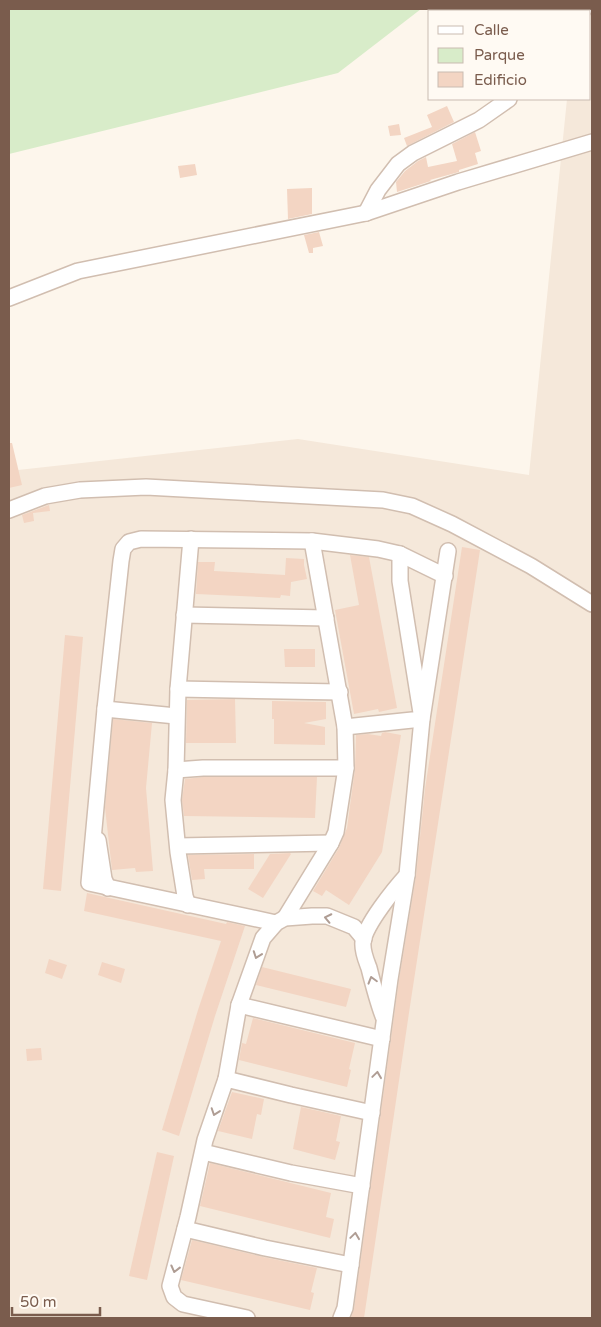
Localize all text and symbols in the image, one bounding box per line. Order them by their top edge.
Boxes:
legend [428,10,591,100]
text: Calle [474,21,509,39]
text: Parque [474,46,525,64]
text: Edificio [474,71,527,89]
one-way arrow [323,913,332,923]
one-way arrow [252,951,262,959]
one-way arrow [367,976,377,984]
one-way arrow [371,1071,382,1079]
one-way arrow [211,1107,221,1116]
one-way arrow [349,1232,360,1240]
one-way arrow [170,1265,181,1274]
scale bar [12,1284,100,1316]
text: 50 m [20,1293,57,1311]

